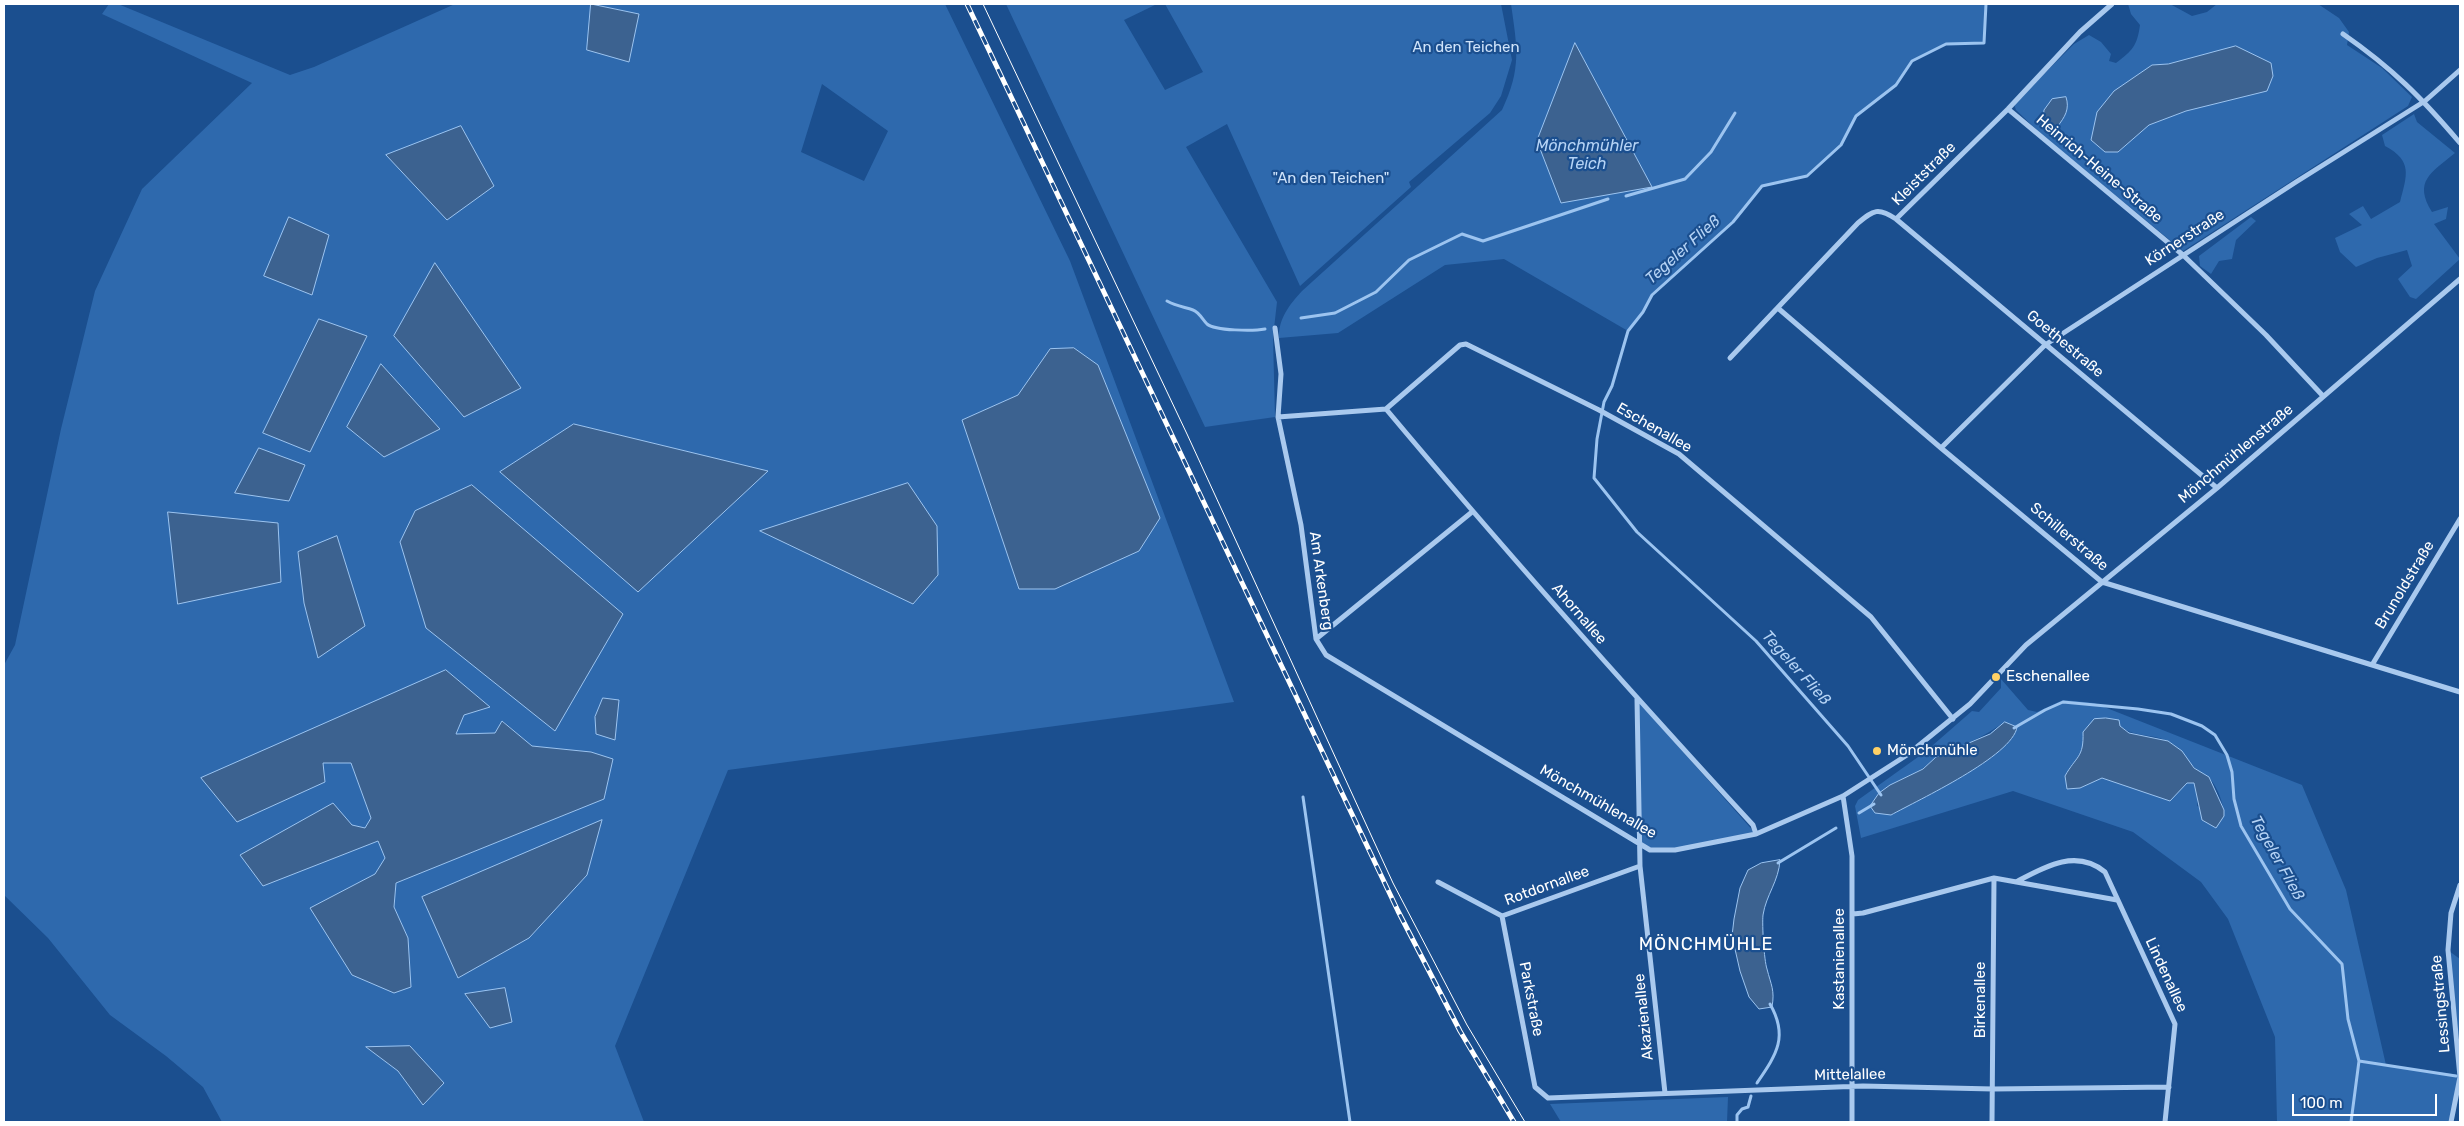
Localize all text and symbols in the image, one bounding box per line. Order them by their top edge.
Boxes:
park label: An den Teichen [1412,39,1520,57]
street label: Heinrich-Heine-Straße [2032,111,2166,227]
water label: Mönchmühler Teich [1536,136,1638,174]
street label: Kleiststraße [1888,138,1960,210]
park label: "An den Teichen" [1273,170,1389,188]
street label: Körnerstraße [2142,206,2228,270]
water label: Tegeler Fließ [1642,212,1724,288]
street label: Goethestraße [2023,307,2107,381]
street label: Eschenallee [1613,399,1695,457]
street label: Mönchmühlenstraße [2175,401,2297,507]
street label: Schillerstraße [2026,499,2112,575]
street label: Am Arkenberg [1305,530,1337,632]
street label: Brunoldstraße [2372,538,2438,632]
street label: Ahornallee [1548,580,1610,648]
water label: Tegeler Fließ [1758,627,1834,709]
place label: Eschenallee [2006,668,2090,686]
marker: Eschenallee [1990,671,2002,683]
place label: Mönchmühle [1887,742,1978,760]
marker: Mönchmühle [1871,745,1883,757]
street label: Mönchmühlenallee [1536,761,1660,843]
water label: Tegeler Fließ [2246,812,2308,904]
street label: Rotdornallee [1502,862,1592,910]
street label: Kastanienallee [1831,908,1849,1010]
district label: MÖNCHMÜHLE [1637,934,1775,956]
street label: Lindenallee [2141,935,2191,1015]
street label: Lessingstraße [2428,954,2454,1054]
street label: Parkstraße [1515,960,1547,1038]
street label: Birkenallee [1972,962,1990,1038]
street label: Akazienallee [1631,973,1657,1061]
street label: Mittelallee [1814,1065,1886,1085]
scale bar [2294,1084,2439,1116]
text: 100 m [2300,1094,2342,1112]

